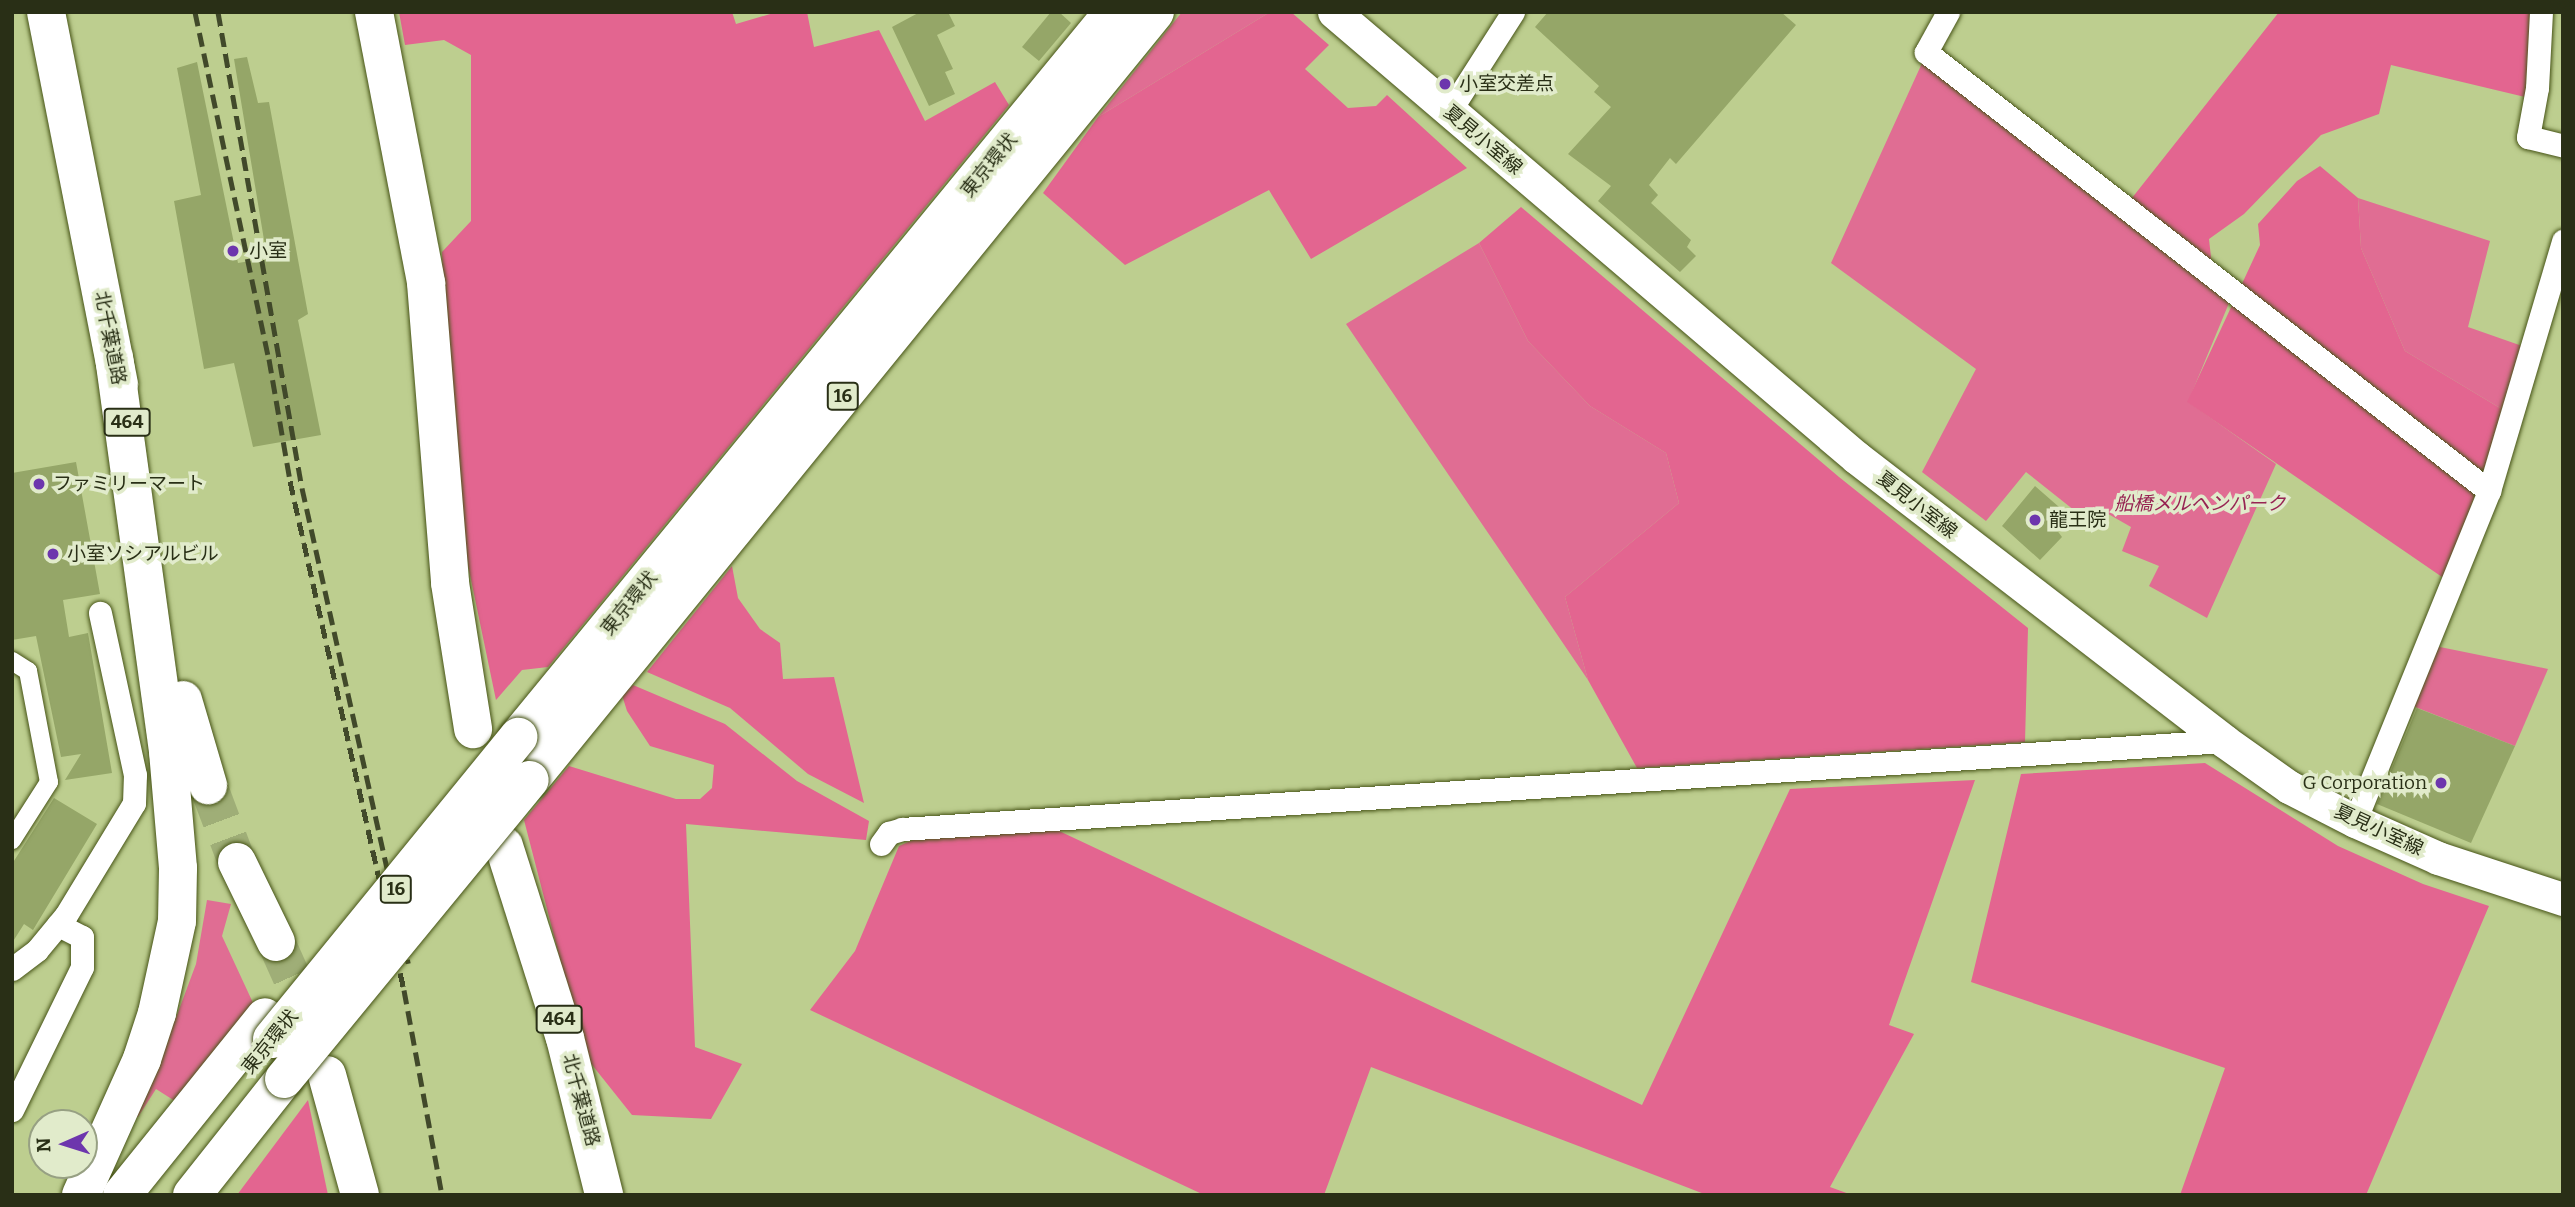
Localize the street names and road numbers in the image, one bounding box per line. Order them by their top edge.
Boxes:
street label: 夏見小室線 [1439,101,1527,179]
street label: 東京環状 [956,128,1022,202]
street label: 北千葉道路 [90,289,130,387]
road number: 16 [826,382,860,410]
road number: 464 [102,408,152,436]
street label: 夏見小室線 [1873,467,1961,543]
street label: 東京環状 [596,566,662,640]
street label: 夏見小室線 [2331,800,2427,860]
road number: 16 [378,874,414,904]
road number: 464 [534,1004,584,1034]
street label: 東京環状 [237,1005,303,1079]
street label: 北千葉道路 [558,1051,604,1149]

